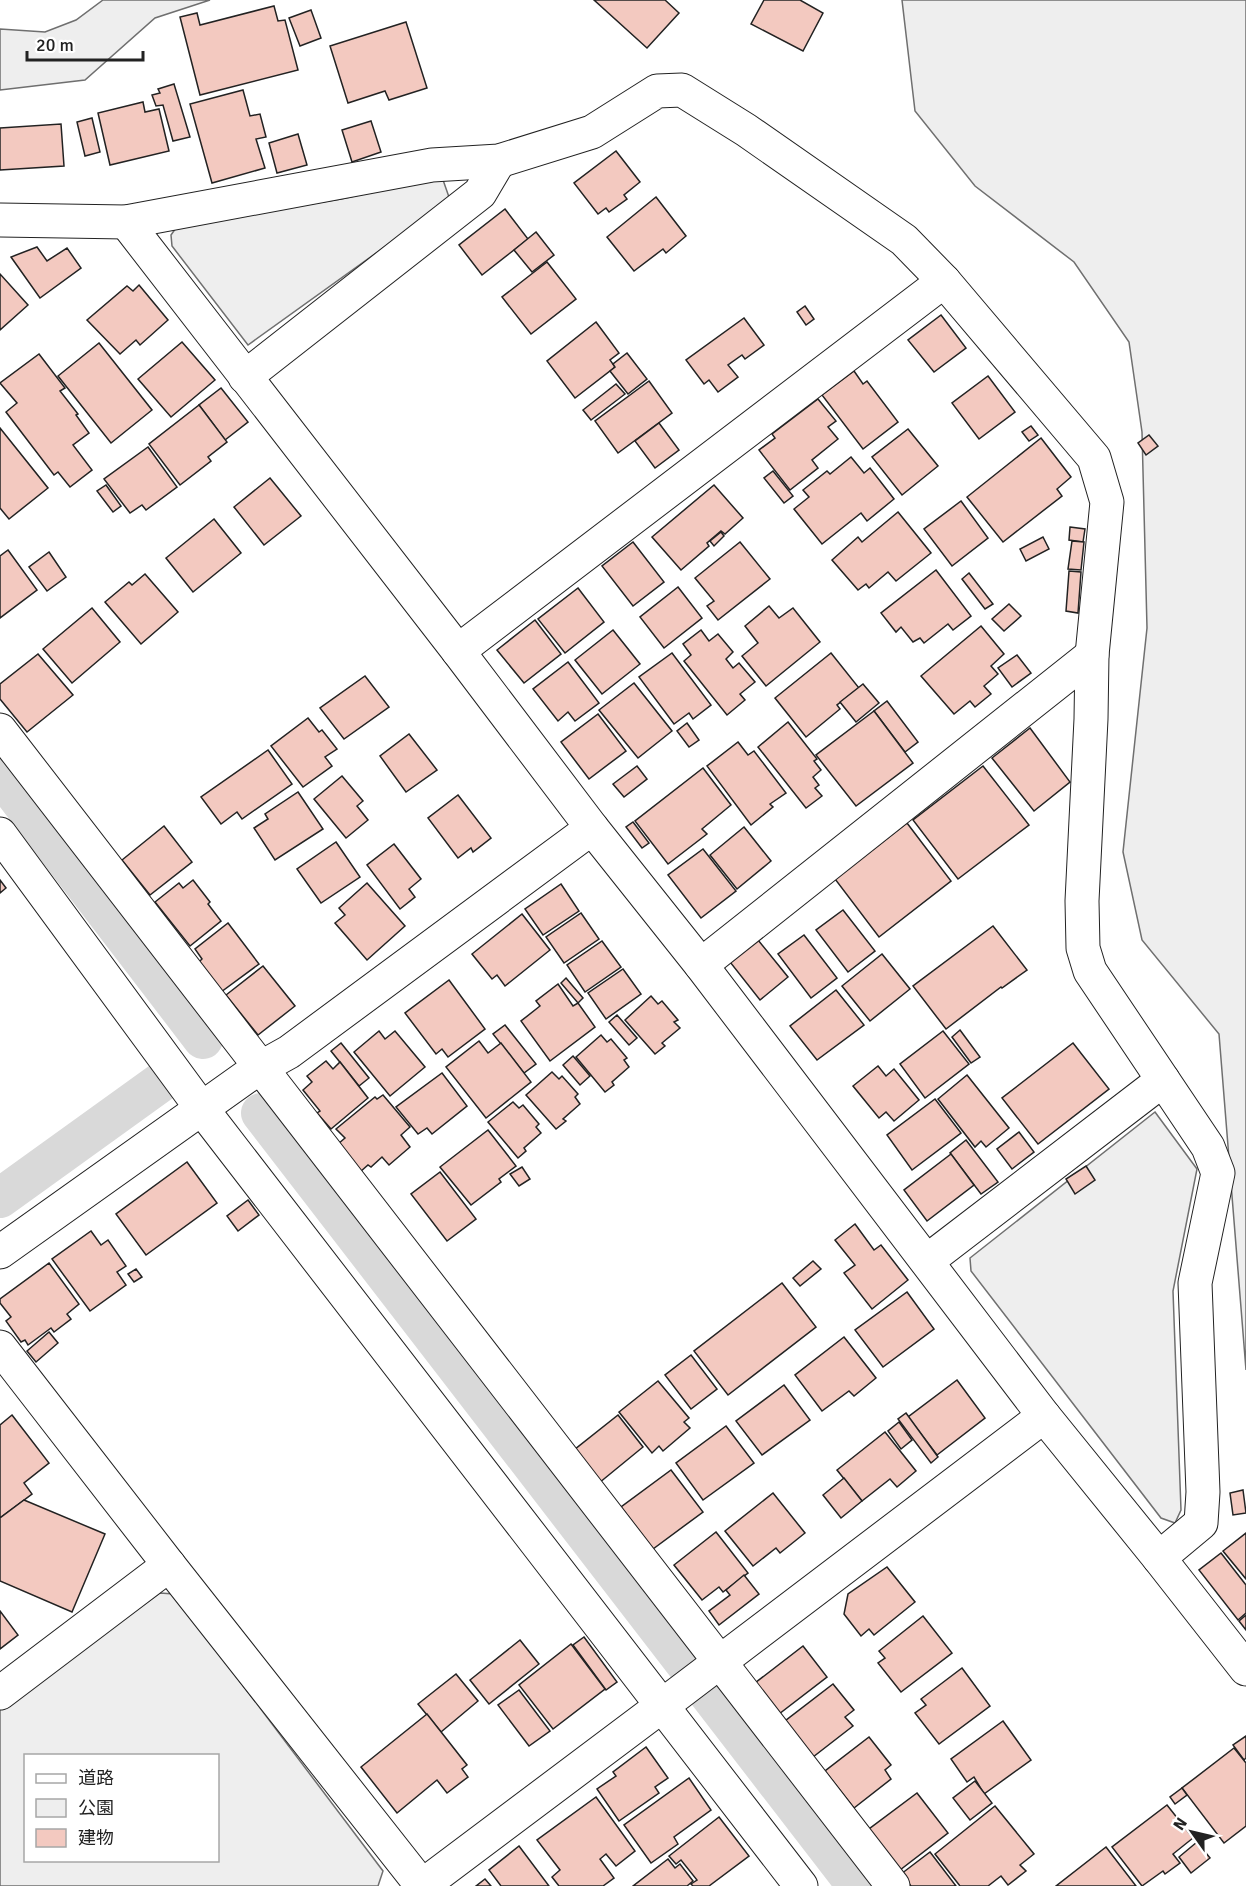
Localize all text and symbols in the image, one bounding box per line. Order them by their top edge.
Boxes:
scale bar [27,24,142,62]
text: 20 m [36,34,74,56]
legend [24,1754,219,1862]
text: 道路 [78,1767,114,1789]
text: 公園 [78,1797,114,1819]
north arrow [1162,1802,1222,1862]
text: N [1169,1814,1192,1834]
text: 建物 [78,1827,114,1849]

